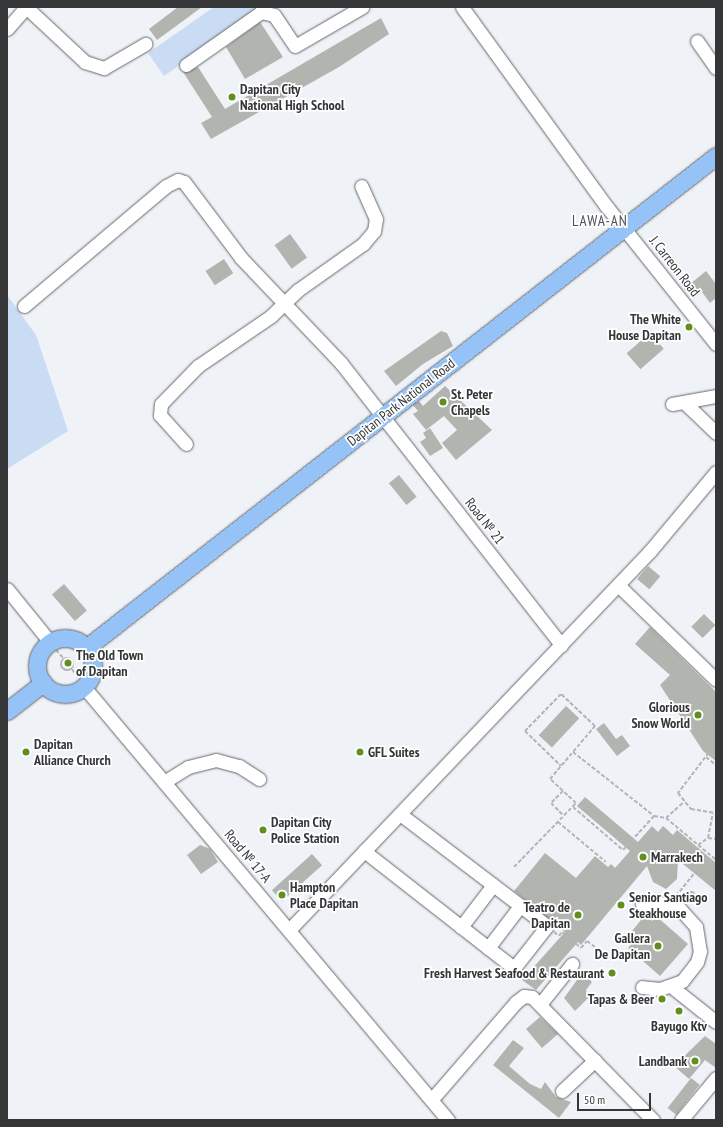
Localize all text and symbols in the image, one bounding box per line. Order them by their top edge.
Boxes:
place label: Dapitan City National High School [240,81,344,114]
marker: Dapitan City National High School [227,92,237,102]
district label: LAWA-AN [572,212,628,230]
street label: J. Carreon Road [646,232,704,300]
place label: The White House Dapitan [608,311,681,344]
marker: The White House Dapitan [684,322,694,332]
street label: Dapitan Park National Road [344,355,458,449]
place label: St. Peter Chapels [451,386,493,418]
marker: St. Peter Chapels [438,397,448,407]
street label: Road № 21 [462,495,508,547]
place label: The Old Town of Dapitan [76,647,144,680]
marker: The Old Town of Dapitan [63,658,73,668]
place label: Glorious Snow World [631,699,690,732]
marker: Glorious Snow World [693,710,703,720]
place label: Dapitan Alliance Church [34,736,111,768]
place label: GFL Suites [368,744,420,760]
marker: Dapitan Alliance Church [21,747,31,757]
marker: GFL Suites [355,747,365,757]
place label: Dapitan City Police Station [271,814,339,846]
marker: Dapitan City Police Station [258,825,268,835]
street label: Road № 17-A [221,826,275,886]
place label: Marrakech [651,849,703,865]
marker: Marrakech [638,852,648,862]
place label: Hampton Place Dapitan [290,879,358,912]
place label: Senior Santiago Steakhouse [629,889,707,922]
marker: Hampton Place Dapitan [277,890,287,900]
place label: Teatro de Dapitan [524,899,570,932]
marker: Senior Santiago Steakhouse [616,900,626,910]
marker: Teatro de Dapitan [573,910,583,920]
place label: Gallera De Dapitan [595,930,650,962]
marker: Gallera De Dapitan [653,941,663,951]
place label: Fresh Harvest Seafood & Restaurant [424,965,604,981]
marker: Fresh Harvest Seafood & Restaurant [607,968,617,978]
place label: Tapas & Beer [588,991,654,1007]
marker: Tapas & Beer [657,994,667,1004]
marker: Bayugo Ktv [674,1006,684,1016]
place label: Bayugo Ktv [651,1018,707,1034]
place label: Landbank [639,1053,687,1069]
marker: Landbank [690,1056,700,1066]
scale bar [579,1085,653,1111]
text: 50 m [584,1092,605,1107]

